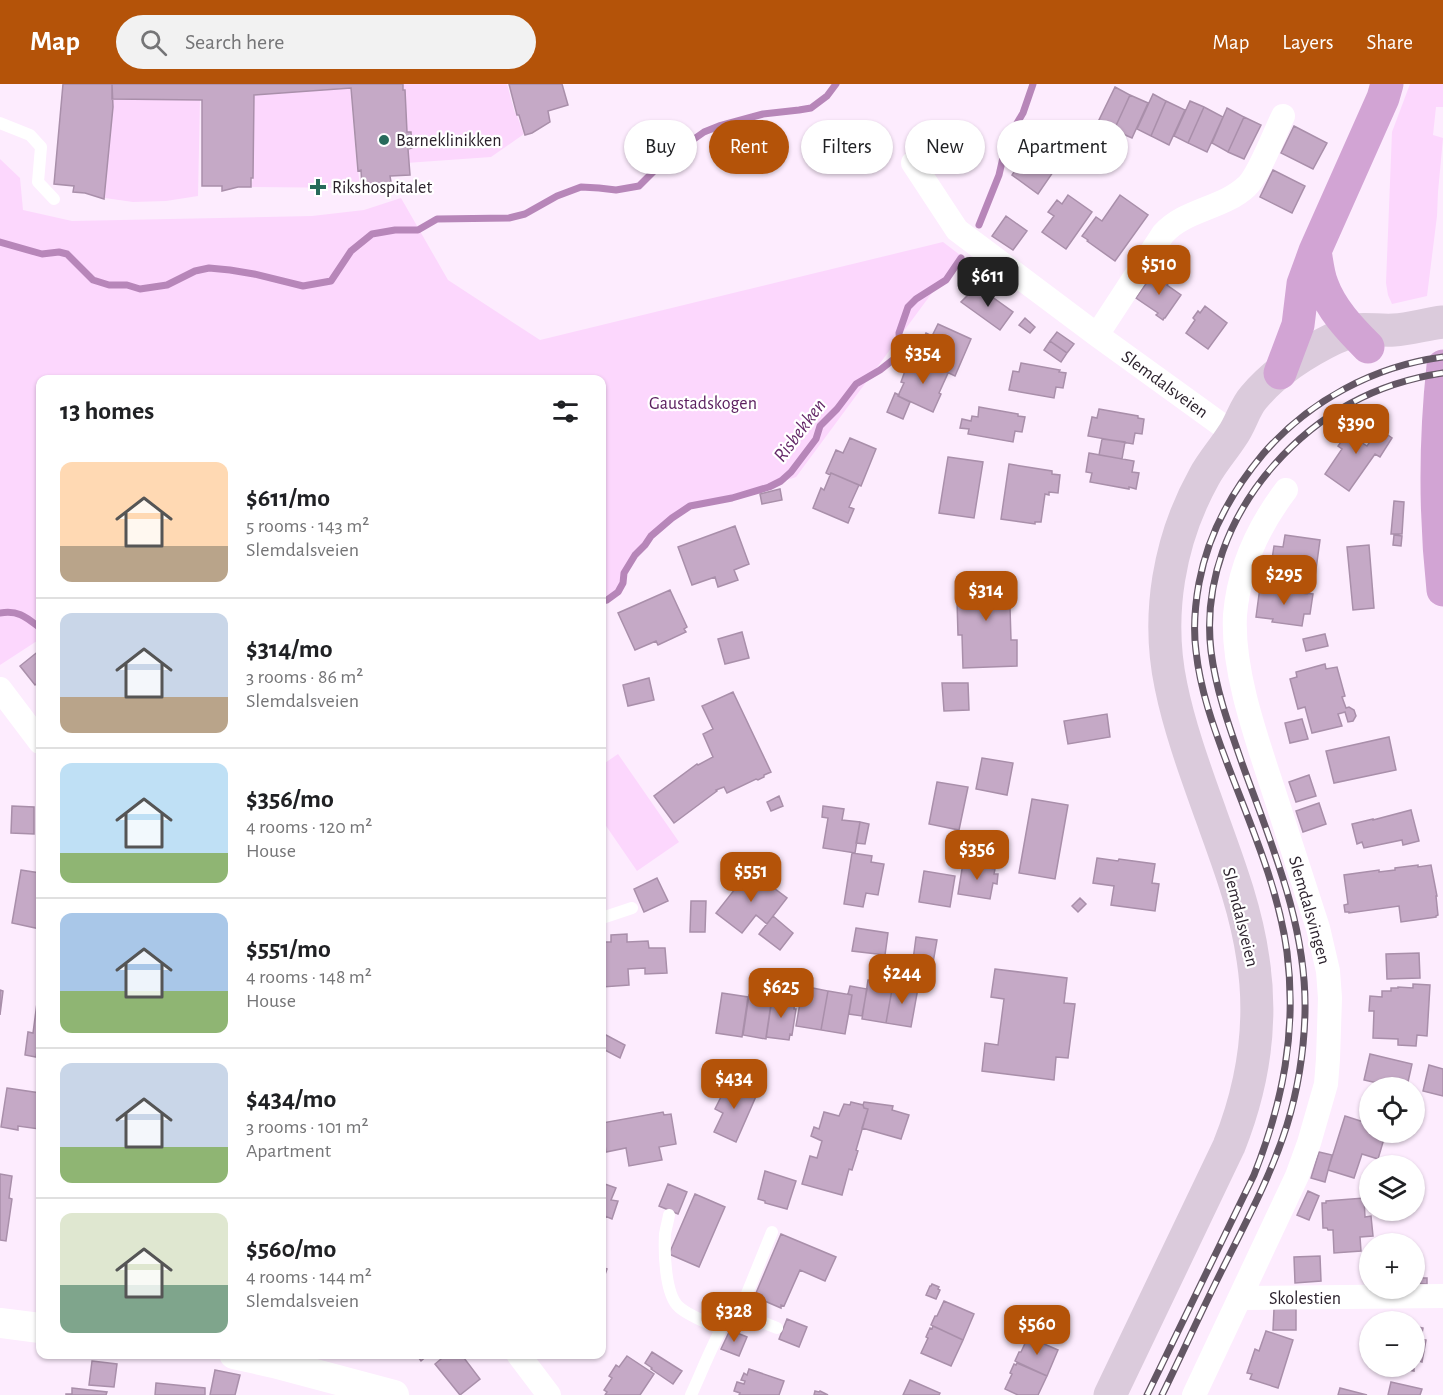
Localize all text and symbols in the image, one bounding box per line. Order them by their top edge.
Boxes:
search box [116,15,536,69]
icon: search [137,26,170,59]
text: Map [30,28,80,56]
text: Search here [185,31,284,53]
text: Map [1213,32,1249,53]
text: Layers [1282,32,1333,53]
text: Share [1366,32,1413,53]
chip: Buy [624,120,697,174]
chip: Rent [709,120,789,174]
chip: Filters [801,120,893,174]
chip: New [905,120,985,174]
chip: Apartment [997,120,1128,174]
place label: Barneklinikken [396,132,502,150]
marker: Barneklinikken [377,133,391,147]
marker: Rikshospitalet [309,178,327,196]
place label: Rikshospitalet [332,179,432,197]
pin: $510 [1123,245,1195,296]
text: $510 [1141,254,1177,274]
pin: $611 [952,257,1024,308]
text: $611 [971,266,1005,286]
pin: $354 [887,334,959,385]
text: $354 [905,343,941,363]
street label: Slemdalsveien [1118,348,1211,422]
icon: filters [549,395,582,428]
park label: Gaustadskogen [649,395,757,413]
water label: Risbekken [770,395,830,466]
text: 13 homes [60,398,154,424]
pin: $390 [1320,404,1392,455]
text: $390 [1337,413,1375,433]
text: $611/mo [246,485,330,511]
icon: home [108,486,180,558]
text: 5 rooms · 143 m² [246,516,369,536]
text: Slemdalsveien [246,540,359,560]
pin: $295 [1248,555,1320,606]
text: $295 [1266,564,1302,584]
pin: $314 [950,571,1022,622]
text: $314 [969,580,1003,600]
text: $314/mo [246,636,333,662]
icon: home [108,637,180,709]
text: 3 rooms · 86 m² [246,667,363,687]
text: Slemdalsveien [246,691,359,711]
text: $356/mo [246,786,334,812]
icon: home [108,787,180,859]
text: 4 rooms · 120 m² [246,817,372,837]
pin: $356 [941,830,1013,881]
text: $356 [959,839,995,859]
text: House [246,841,296,861]
pin: $551 [715,852,787,903]
street label: Slemdalsvingen [1285,854,1333,967]
text: $551 [734,861,768,881]
street label: Slemdalsveien [1219,866,1261,969]
text: $551/mo [246,936,331,962]
icon: home [108,937,180,1009]
pin: $244 [866,954,938,1005]
text: $244 [883,963,921,983]
text: 4 rooms · 148 m² [246,967,372,987]
pin: $625 [745,968,817,1019]
text: $625 [763,977,799,997]
text: House [246,991,296,1011]
pin: $434 [698,1059,770,1110]
text: $434 [715,1068,753,1088]
map controls [1359,1077,1425,1377]
button: locate [1359,1077,1425,1143]
text: $434/mo [246,1086,336,1112]
icon: home [108,1087,180,1159]
text: 3 rooms · 101 m² [246,1117,369,1137]
text: Apartment [246,1141,331,1161]
button: layers [1359,1155,1425,1221]
button: + [1359,1233,1425,1299]
text: $560/mo [246,1236,336,1262]
icon: home [108,1237,180,1309]
text: 4 rooms · 144 m² [246,1267,372,1287]
street label: Skolestien [1269,1290,1341,1308]
text: Slemdalsveien [246,1291,359,1311]
pin: $328 [698,1292,770,1343]
text: $328 [716,1301,752,1321]
pin: $560 [1001,1305,1073,1356]
button: − [1359,1311,1425,1377]
text: $560 [1018,1314,1056,1334]

